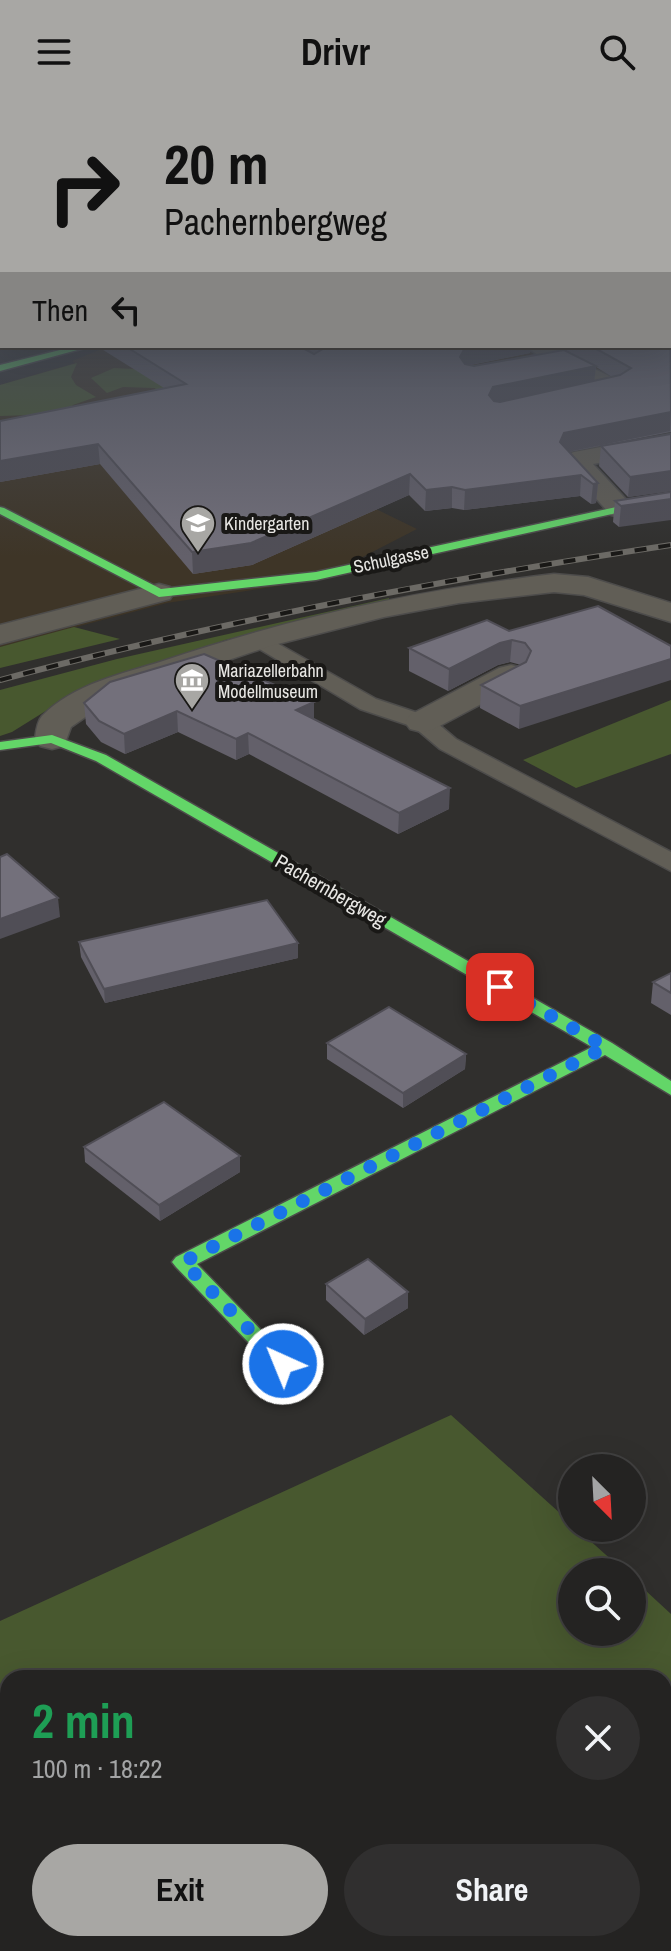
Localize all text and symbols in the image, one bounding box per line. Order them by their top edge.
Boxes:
text: Drivr [301,28,370,76]
icon: menu [32,30,76,74]
icon: search [595,30,639,74]
text: 20 m [164,126,269,201]
icon: right [32,136,136,240]
text: Pachernbergweg [164,198,387,246]
icon: left [104,288,148,332]
text: Then [32,290,88,330]
school or university icon: Kindergarten [179,504,217,554]
place label: Kindergarten [224,511,309,536]
street label: Schulgasse [351,539,431,579]
place label: Mariazellerbahn Modellmuseum [218,658,324,704]
museum icon: Mariazellerbahn Modellmuseum [173,661,211,711]
street label: Pachernbergweg [271,847,391,933]
pin [466,953,534,1021]
icon: arrive [478,965,522,1009]
position arrow [241,1322,325,1406]
north arrow [558,1454,646,1542]
map controls [558,1454,646,1646]
button: search [558,1558,646,1646]
text: 2 min [32,1688,135,1753]
button: close [556,1696,640,1780]
text: 100 m · 18:22 [32,1751,162,1786]
button: Exit [32,1844,328,1936]
button: Share [344,1844,640,1936]

